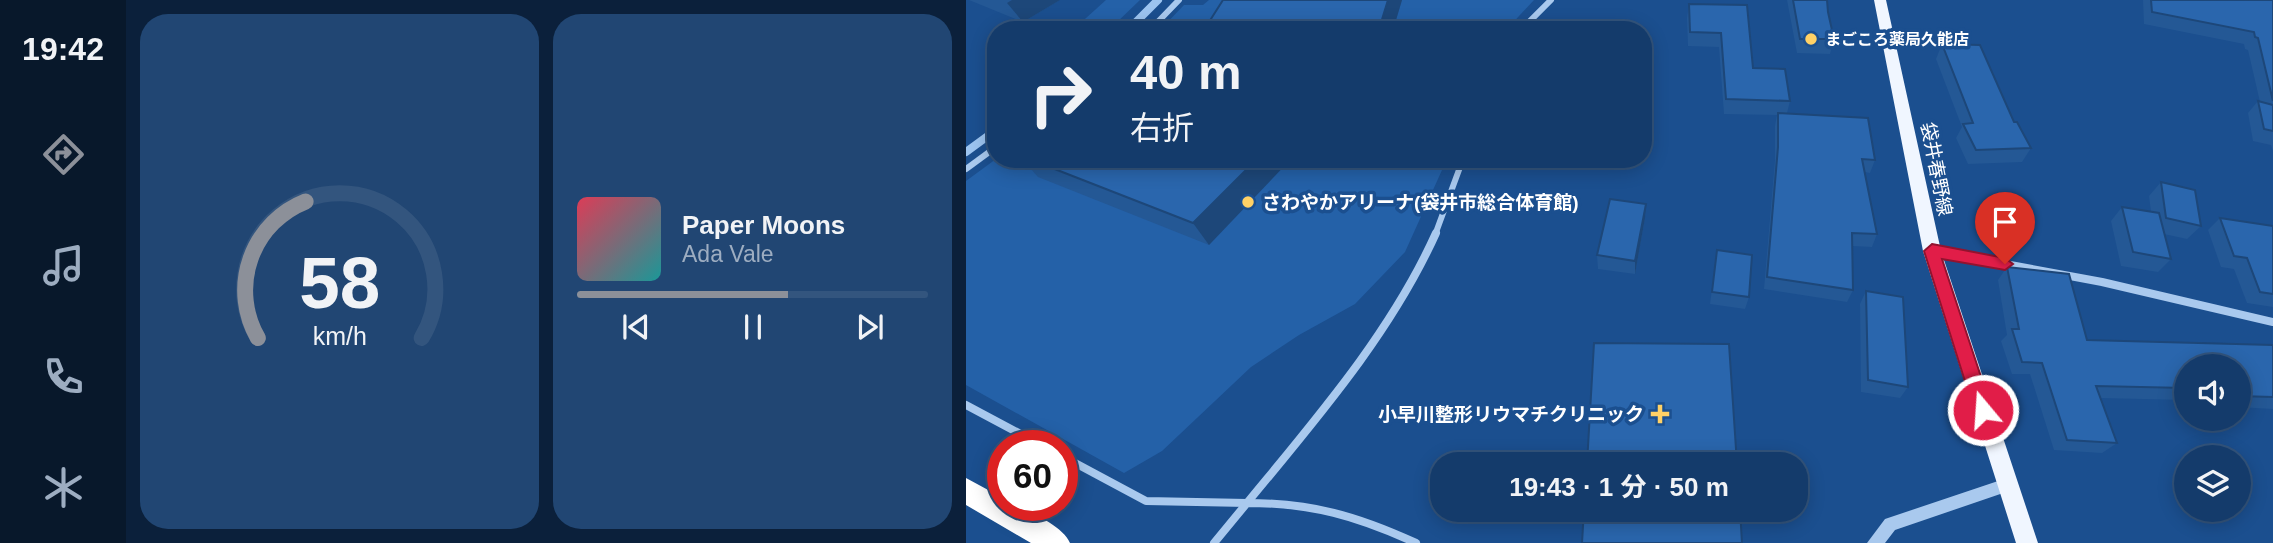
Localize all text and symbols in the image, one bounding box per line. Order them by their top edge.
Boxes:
place label: まごころ薬局久能店 [1825,30,1969,48]
text: 19:42 [22,31,104,67]
marker: まごころ薬局久能店 [1803,31,1819,47]
text: 40 m [1130,45,1242,99]
icon: right [1015,49,1106,140]
text: 右折 [1130,110,1194,146]
street label: 袋井春野線 [1917,120,1956,218]
icon: directions [39,130,88,179]
place label: さわやかアリーナ(袋井市総合体育館) [1262,192,1579,213]
pin [1975,192,2035,264]
marker: さわやかアリーナ(袋井市総合体育館) [1240,194,1256,210]
icon: arrive [1986,203,2024,241]
text: Paper Moons [682,210,845,240]
icon: music [39,241,88,290]
text: Ada Vale [682,241,774,267]
text: 58 [299,242,380,323]
icon: previous [617,308,655,346]
icon: pause [734,308,772,346]
icon: next [851,308,889,346]
text: km/h [312,321,367,349]
icon: phone [39,352,88,401]
map controls [2174,354,2251,522]
button: sound [2174,354,2251,431]
position arrow [1946,373,2020,447]
place label: 小早川整形リウマチクリニック [1378,404,1644,425]
marker: 小早川整形リウマチクリニック [1650,404,1670,424]
speed limit sign: 60 [987,430,1078,521]
button: layers [2174,445,2251,522]
icon: climate [39,463,88,512]
text: 19:43 · 1 分 · 50 m [1509,472,1729,502]

